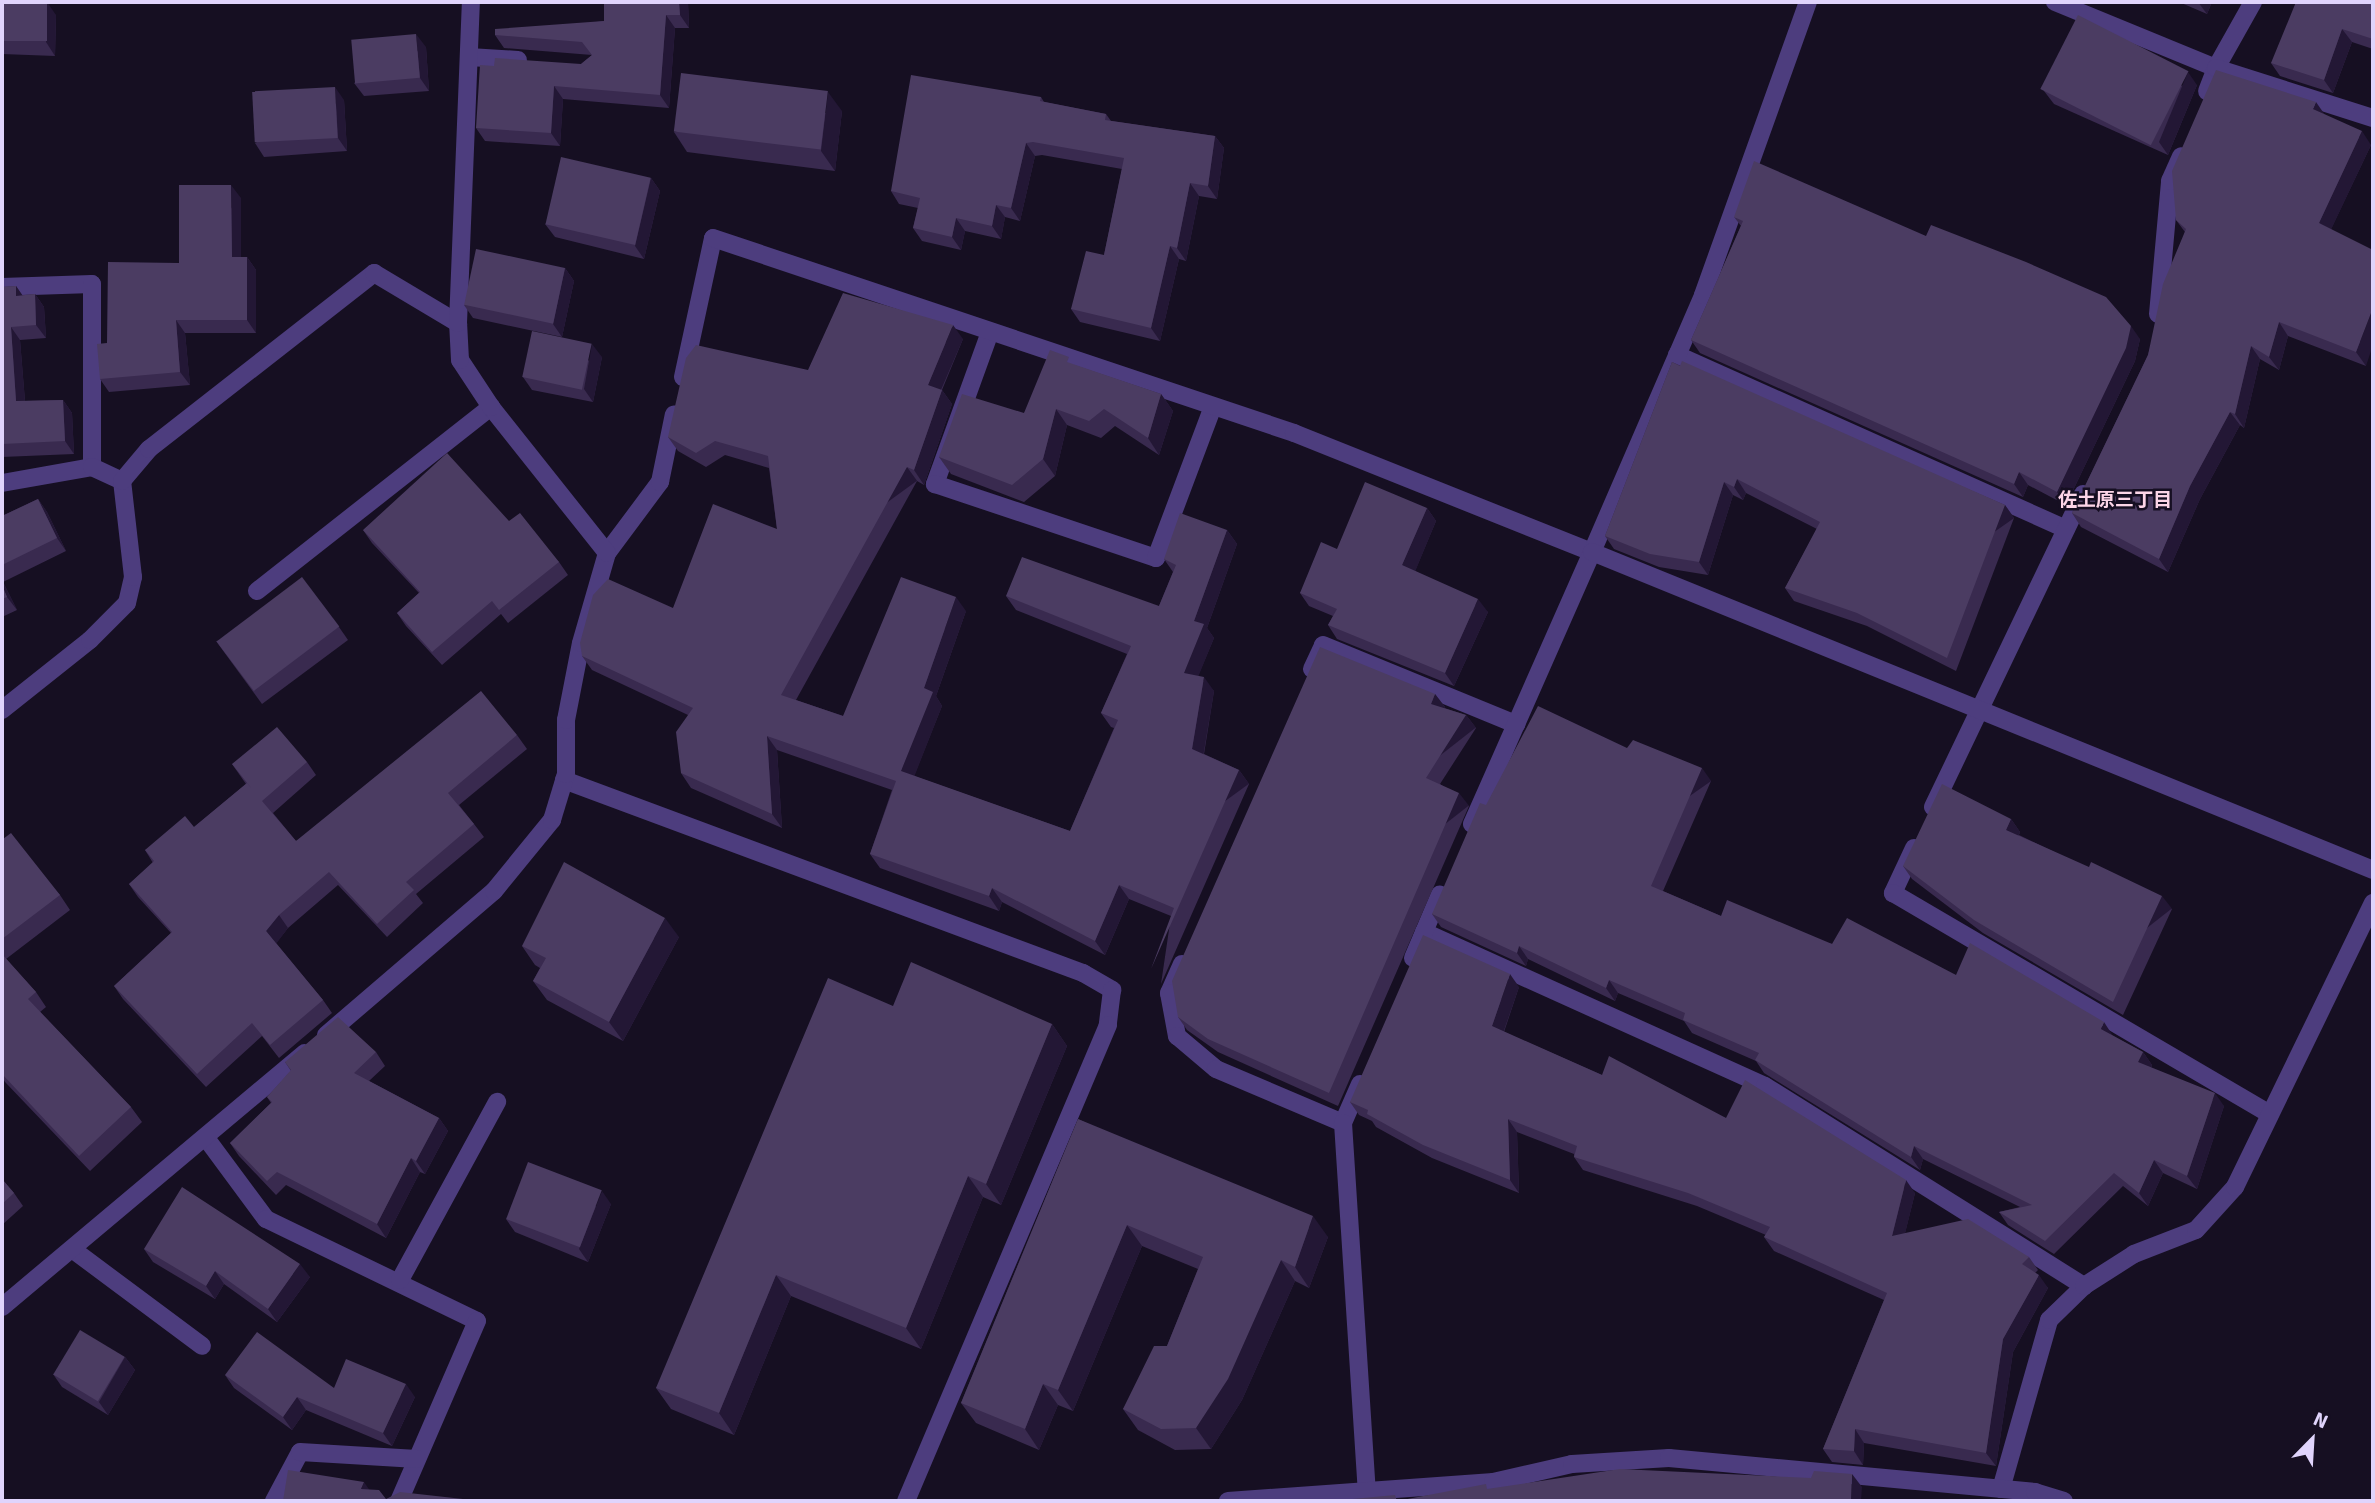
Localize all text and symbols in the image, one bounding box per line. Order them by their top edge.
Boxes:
district label: 佐土原三丁目 [2058,490,2172,512]
north arrow [2277,1405,2347,1475]
text: N [2310,1407,2331,1434]

